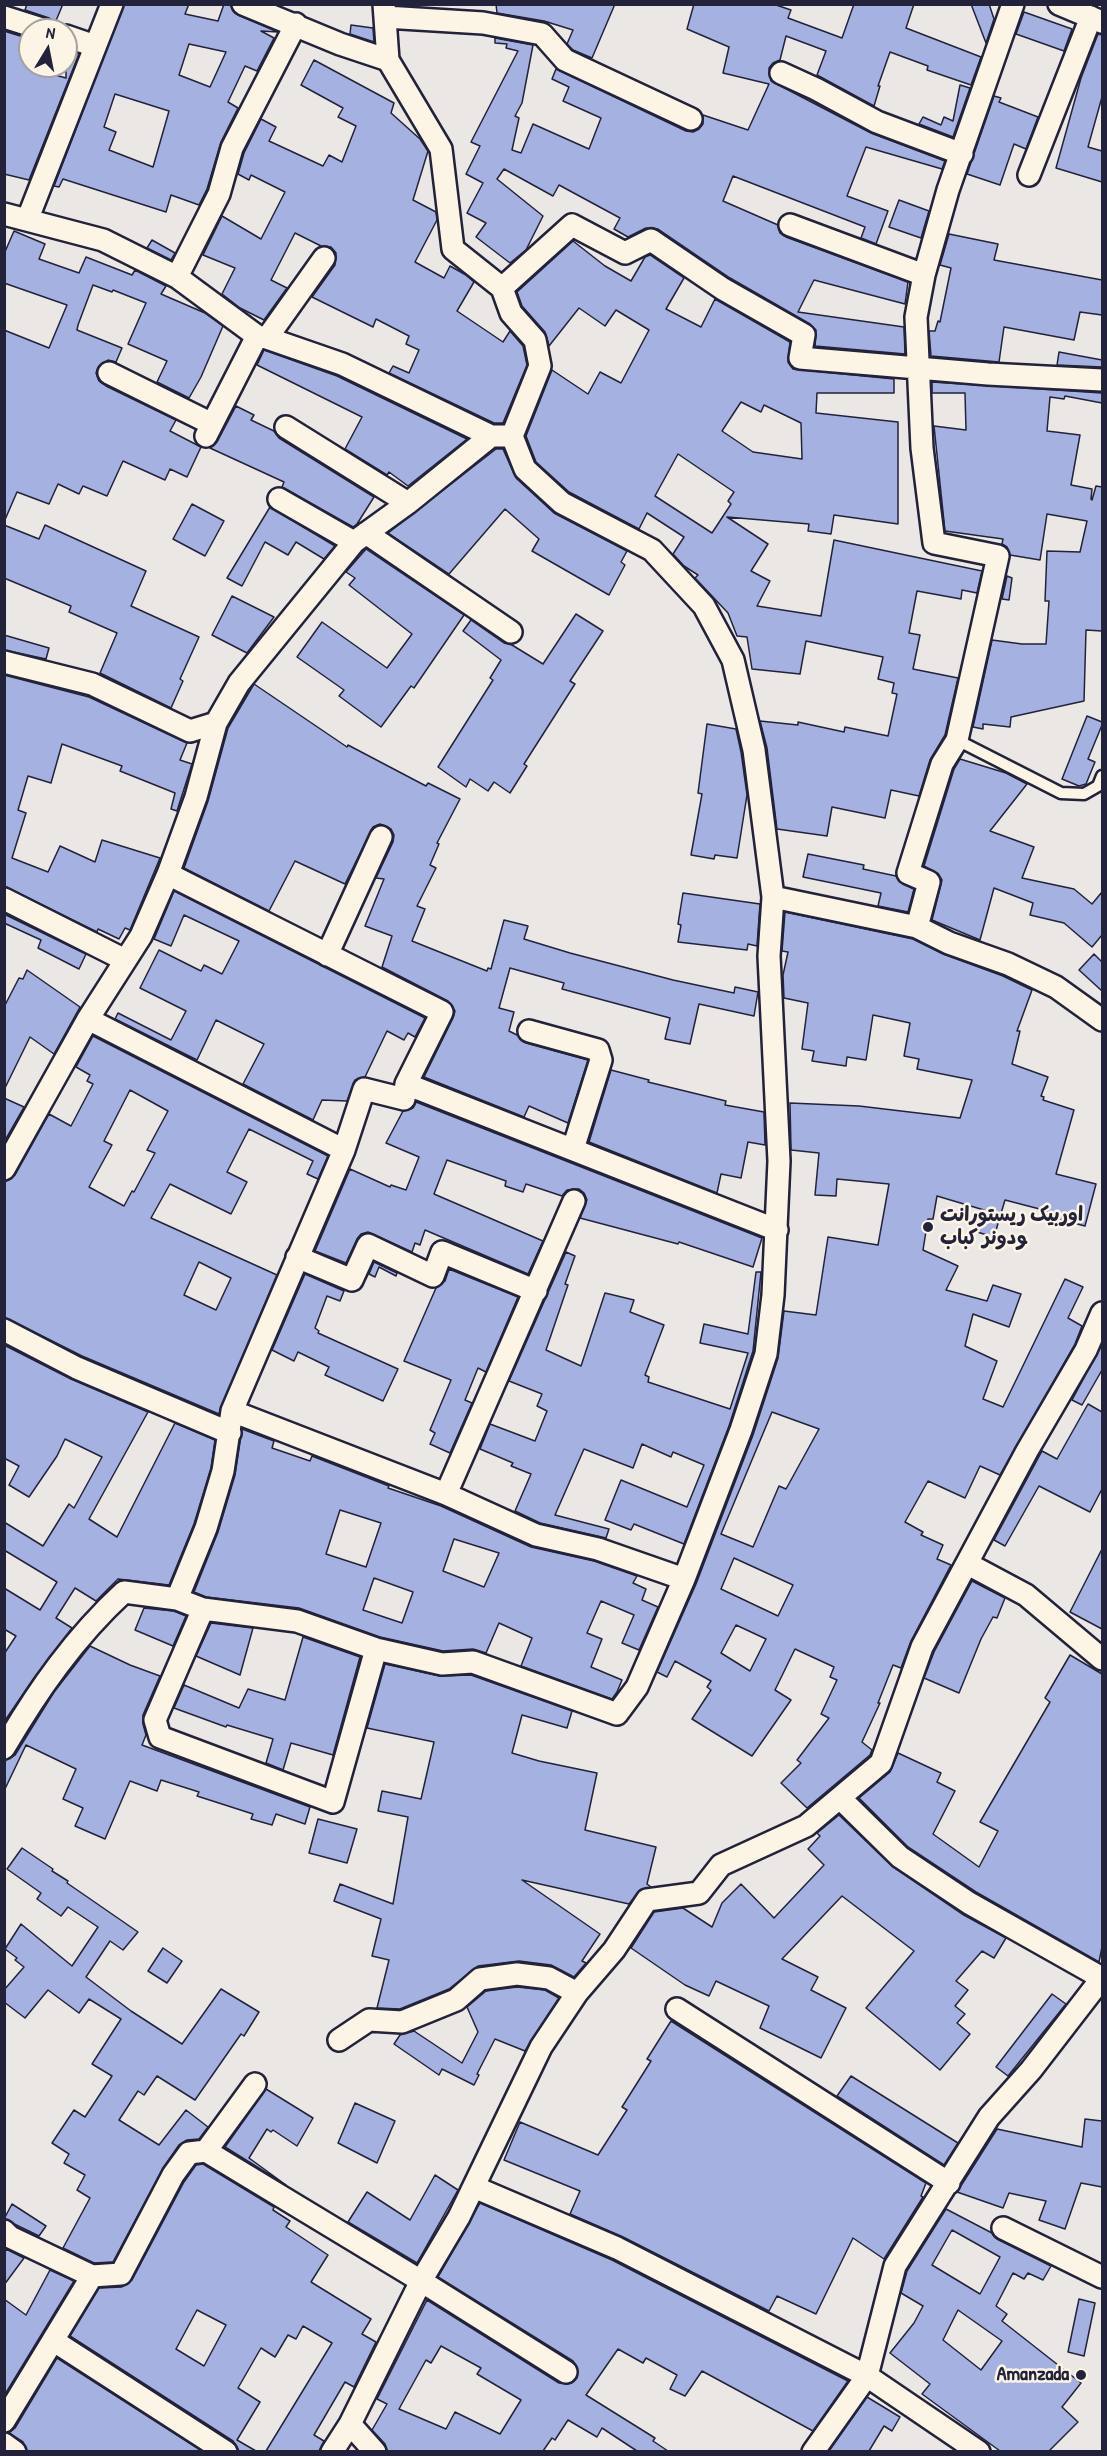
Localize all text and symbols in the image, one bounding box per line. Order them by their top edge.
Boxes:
north arrow [18,18,78,78]
text: N [45,21,57,44]
place label: اوربیک ریستورانت ودونر کباب [940,1204,1083,1251]
marker: اوربیک ریستورانت ودونر کباب [921,1220,935,1234]
place label: Amanzada [997,2363,1069,2387]
marker: Amanzada [1074,2368,1088,2382]

